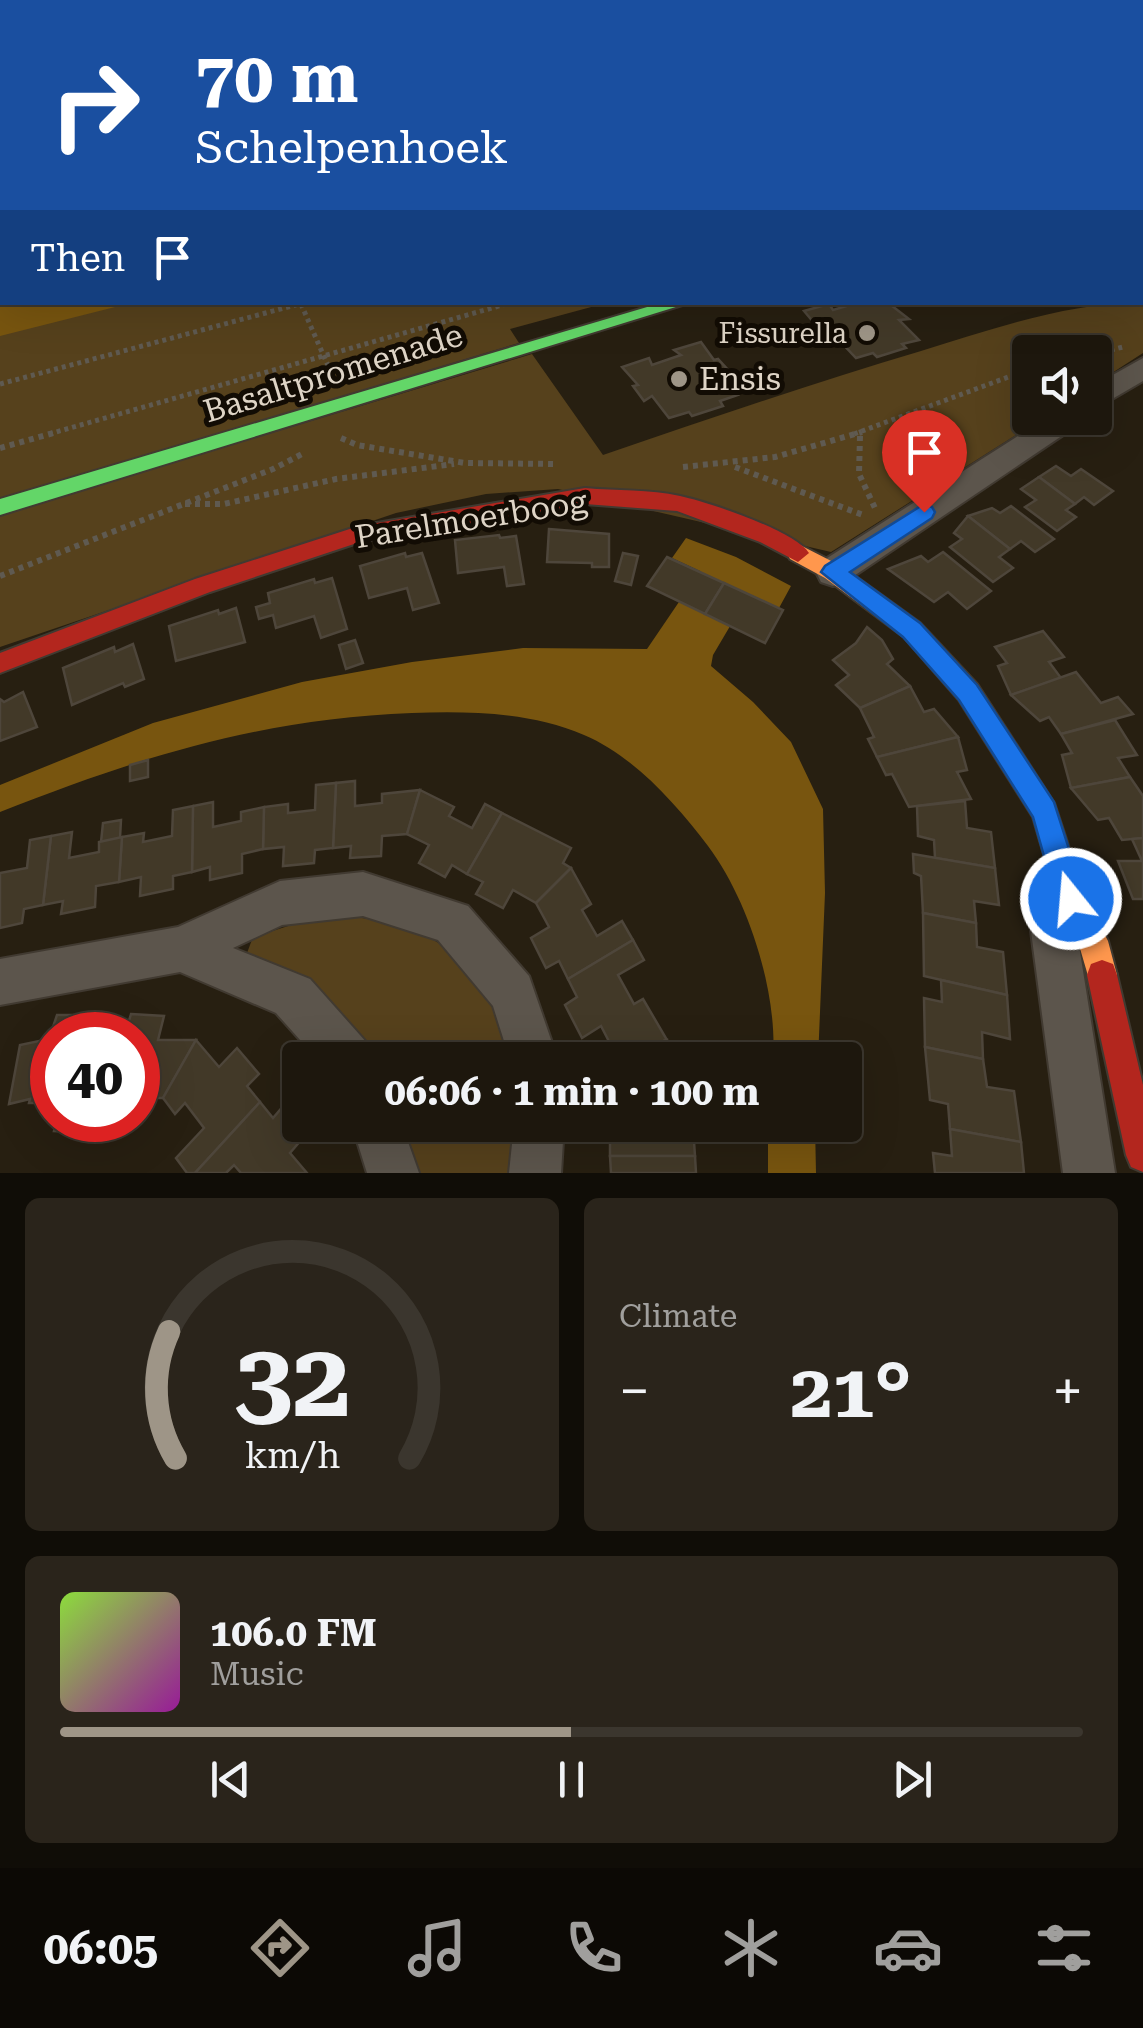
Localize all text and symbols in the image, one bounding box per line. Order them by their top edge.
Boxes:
text: 70 m [195,37,359,119]
icon: right [30,40,160,170]
text: Schelpenhoek [195,121,508,174]
icon: arrive [145,230,200,285]
text: Then [30,236,125,280]
street label: Basaltpromenade [199,316,467,430]
place label: Fissurella [719,317,847,350]
marker: Fissurella [856,322,878,344]
map controls [1012,335,1112,435]
button: sound [1012,335,1112,435]
place label: Ensis [699,360,781,398]
marker: Ensis [668,368,690,390]
pin [882,410,967,513]
icon: arrive [897,425,952,480]
street label: Parelmoerboog [352,482,591,556]
position arrow [1019,847,1123,951]
speed limit sign: 40 [30,1012,160,1142]
text: 06:06 · 1 min · 100 m [385,1070,759,1114]
text: Climate [619,1297,737,1335]
text: 32 [234,1320,350,1441]
text: 21° [790,1347,912,1435]
text: − [619,1359,650,1423]
text: + [1052,1359,1083,1423]
text: km/h [244,1435,340,1477]
text: 106.0 FM [210,1611,377,1655]
text: Music [210,1655,304,1693]
icon: previous [203,1752,258,1807]
icon: pause [544,1752,599,1807]
icon: next [885,1752,940,1807]
icon: directions [245,1913,315,1983]
icon: music [402,1913,472,1983]
icon: phone [559,1913,629,1983]
icon: climate [716,1913,786,1983]
icon: car [873,1913,943,1983]
icon: filters [1029,1913,1099,1983]
text: 06:05 [43,1922,158,1975]

